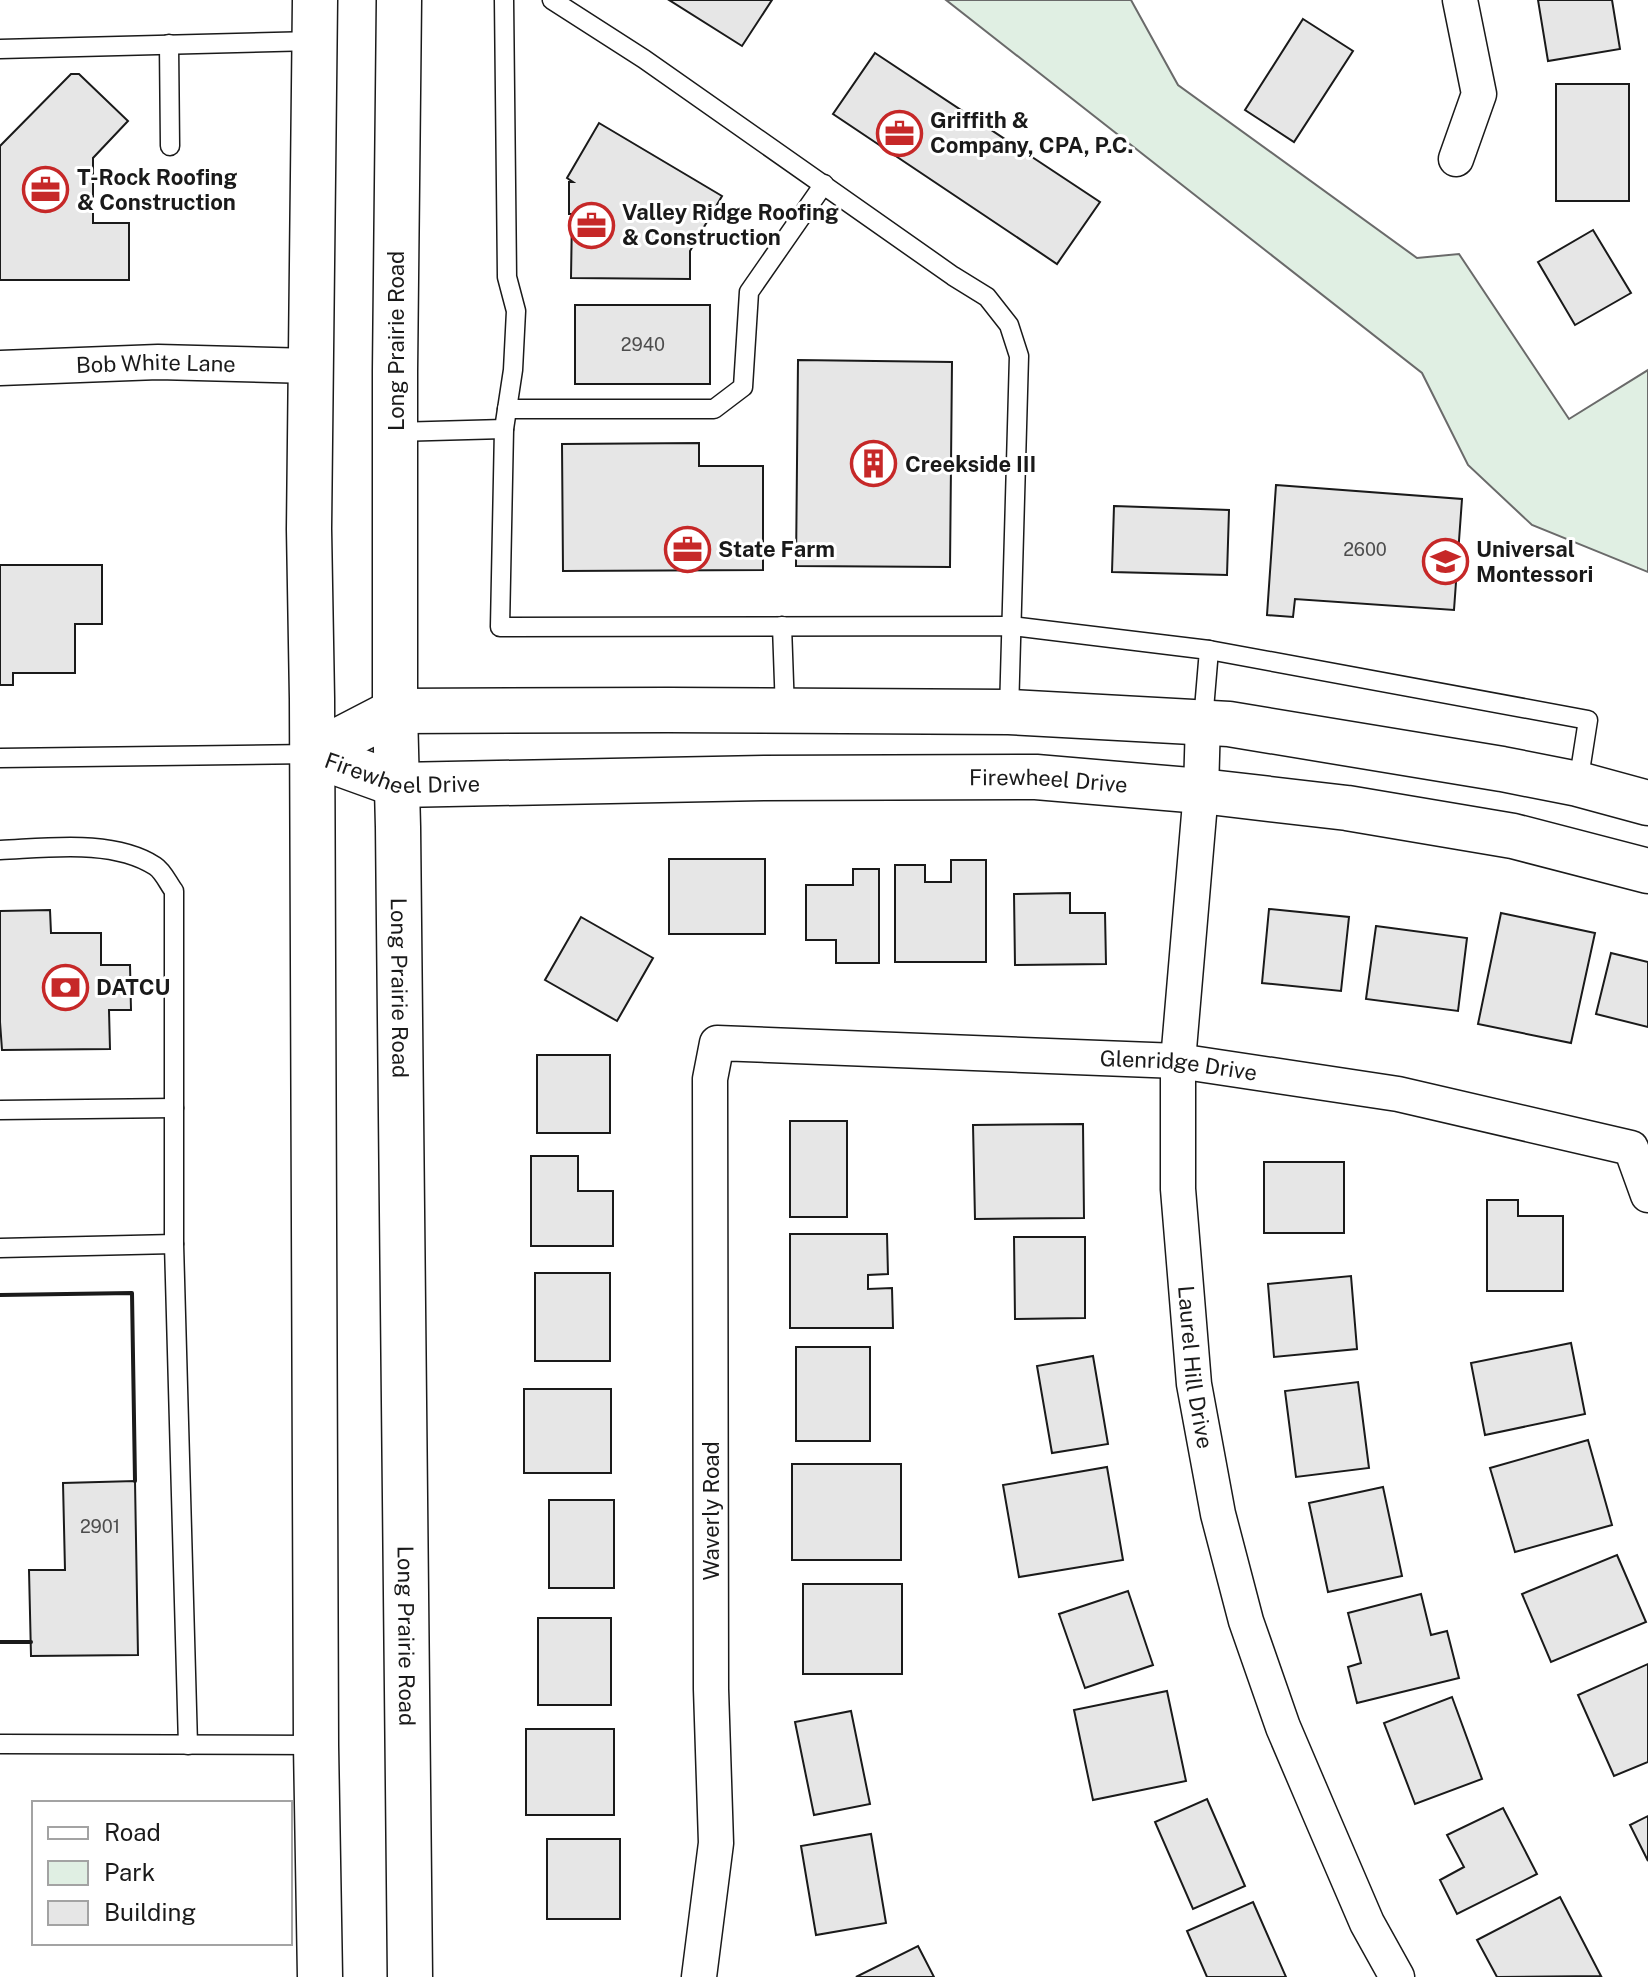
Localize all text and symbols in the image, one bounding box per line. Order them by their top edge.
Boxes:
place label: Griffith & Company, CPA, P.C. [930,107,1134,158]
office icon: Griffith & Company, CPA, P.C. [875,109,923,157]
place label: T-Rock Roofing & Construction [77,164,237,215]
office icon: T-Rock Roofing & Construction [22,166,70,214]
place label: Valley Ridge Roofing & Construction [622,199,839,250]
office icon: Valley Ridge Roofing & Construction [567,201,615,249]
street label: Long Prairie Road [383,251,409,431]
house number: 2940 [621,334,665,355]
street label: Bob White Lane [76,349,236,378]
building icon: Creekside III [850,440,898,488]
place label: Creekside III [905,451,1036,477]
office icon: State Farm [663,525,711,573]
place label: State Farm [718,536,835,562]
place label: Universal Montessori [1476,536,1593,587]
school or university icon: Universal Montessori [1421,538,1469,586]
house number: 2600 [1343,539,1387,560]
street label: Firewheel Drive [321,747,480,799]
street label: Firewheel Drive [969,764,1129,798]
street label: Long Prairie Road [386,898,414,1078]
bank icon: DATCU [41,963,89,1011]
place label: DATCU [96,974,170,1000]
street label: Glenridge Drive [1099,1045,1259,1086]
street label: Laurel Hill Drive [1173,1285,1219,1451]
street label: Waverly Road [698,1441,724,1581]
house number: 2901 [80,1516,120,1537]
street label: Long Prairie Road [393,1546,420,1726]
legend [32,1801,292,1945]
text: Road [104,1818,161,1846]
text: Park [104,1858,155,1886]
text: Building [104,1898,196,1926]

